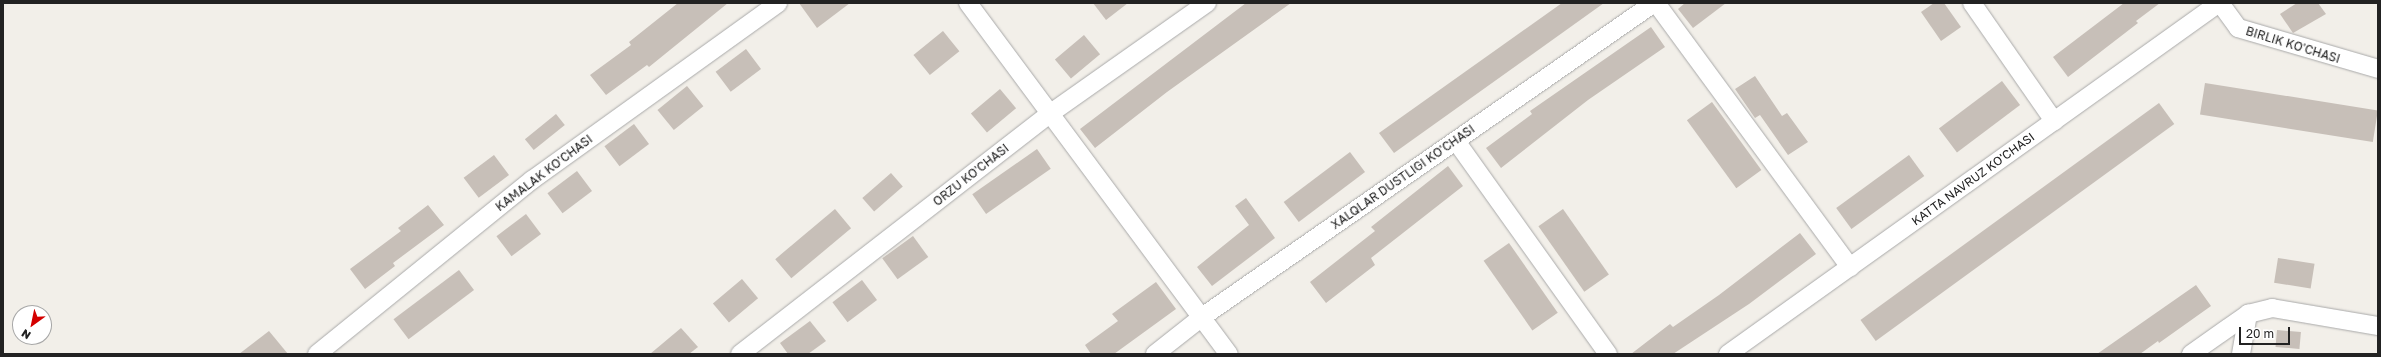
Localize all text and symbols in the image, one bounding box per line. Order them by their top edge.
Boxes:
street label: BIRLIK KO'CHASI [2244,24,2342,66]
street label: XALQLAR DUSTLIGI KO'CHASI [1328,122,1478,232]
street label: KATTA NAVRUZ KO'CHASI [1909,130,2037,228]
street label: KAMALAK KO'CHASI [493,132,595,214]
street label: ORZU KO'CHASI [930,141,1012,209]
north arrow [12,305,52,345]
scale bar [2241,319,2292,345]
text: 20 m [2246,326,2274,341]
text: N [19,327,33,342]

